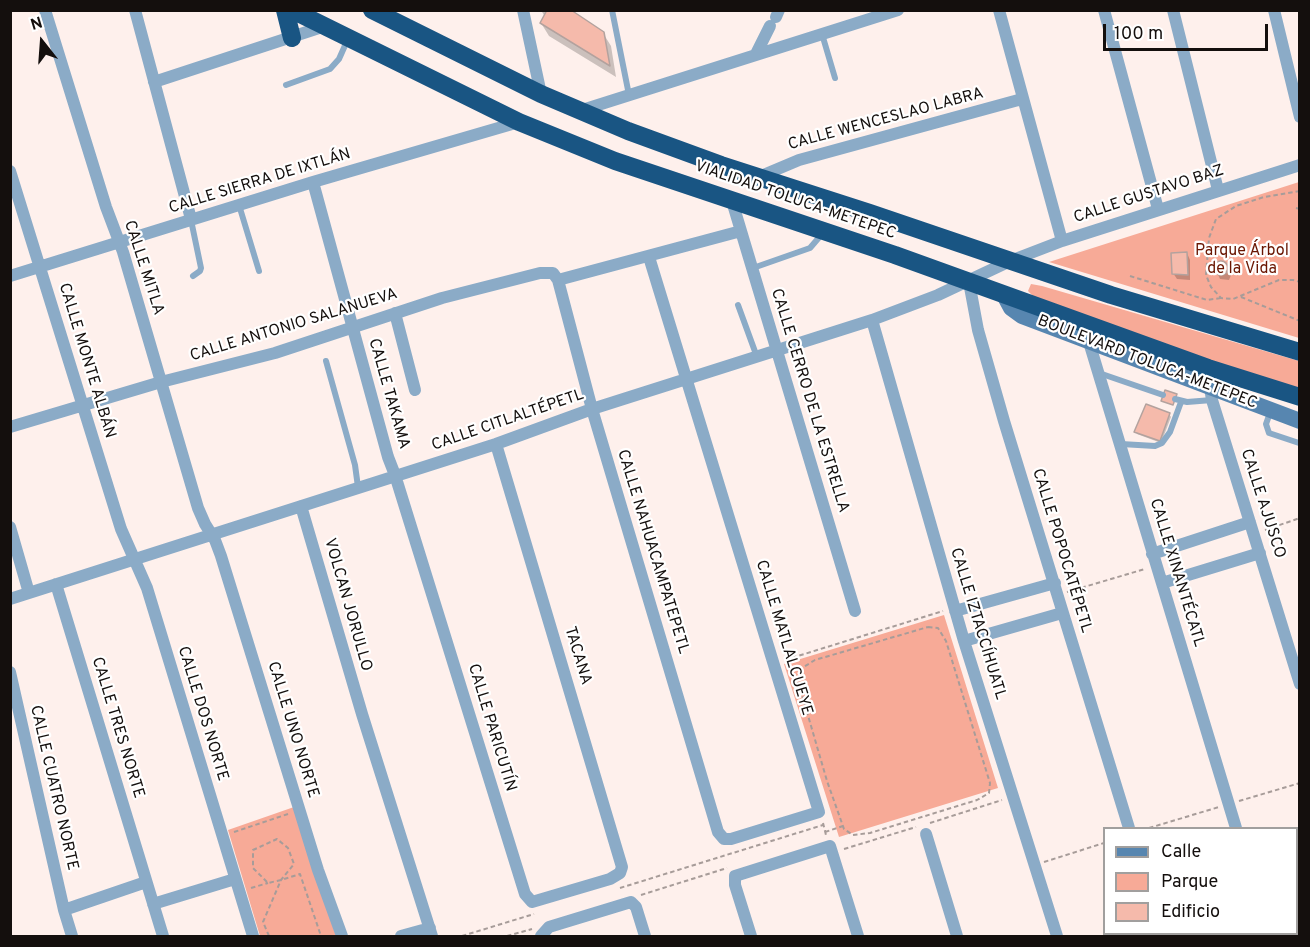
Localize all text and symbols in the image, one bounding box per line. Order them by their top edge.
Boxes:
north arrow [12,12,72,72]
scale bar [1106,12,1271,50]
text: N [28,14,45,36]
text: 100 m [1114,23,1163,46]
street label: CALLE WENCESLAO LABRA [786,85,986,155]
street label: CALLE SIERRA DE IXTLÁN [167,145,353,219]
street label: VIALIDAD TOLUCA-METEPEC [692,157,898,245]
street label: CALLE GUSTAVO BAZ [1071,162,1227,228]
street label: CALLE MITLA [119,218,167,318]
park label: Parque Árbol de la Vida [1195,242,1289,280]
street label: CALLE MONTE ALBÁN [53,281,119,441]
street label: CALLE ANTONIO SALANUEVA [188,285,400,367]
street label: CALLE CERRO DE LA ESTRELLA [766,287,852,515]
street label: BOULEVARD TOLUCA-METEPEC [1034,312,1260,414]
street label: CALLE TAKAMA [363,336,413,452]
street label: CALLE CITLALTÉPETL [429,386,587,456]
street label: CALLE AJUSCO [1235,447,1289,561]
street label: CALLE NAHUACAMPATEPETL [612,448,692,656]
street label: CALLE POPOCATÉPETL [1027,466,1095,636]
street label: CALLE XINANTÉCATL [1144,497,1208,649]
street label: VOLCAN JORULLO [319,536,375,674]
street label: CALLE IZTACCÍHUATL [945,546,1009,702]
street label: CALLE MATLALCUEYE [750,558,816,718]
street label: TACANA [559,624,595,688]
street label: CALLE DOS NORTE [172,644,232,784]
street label: CALLE TRES NORTE [86,655,148,801]
street label: CALLE UNO NORTE [262,659,322,801]
street label: CALLE PARICUTÍN [462,662,520,794]
street label: CALLE CUATRO NORTE [25,704,81,872]
legend [1103,827,1298,935]
text: Calle [1161,841,1201,864]
text: Parque [1161,871,1218,894]
text: Edificio [1161,901,1220,924]

